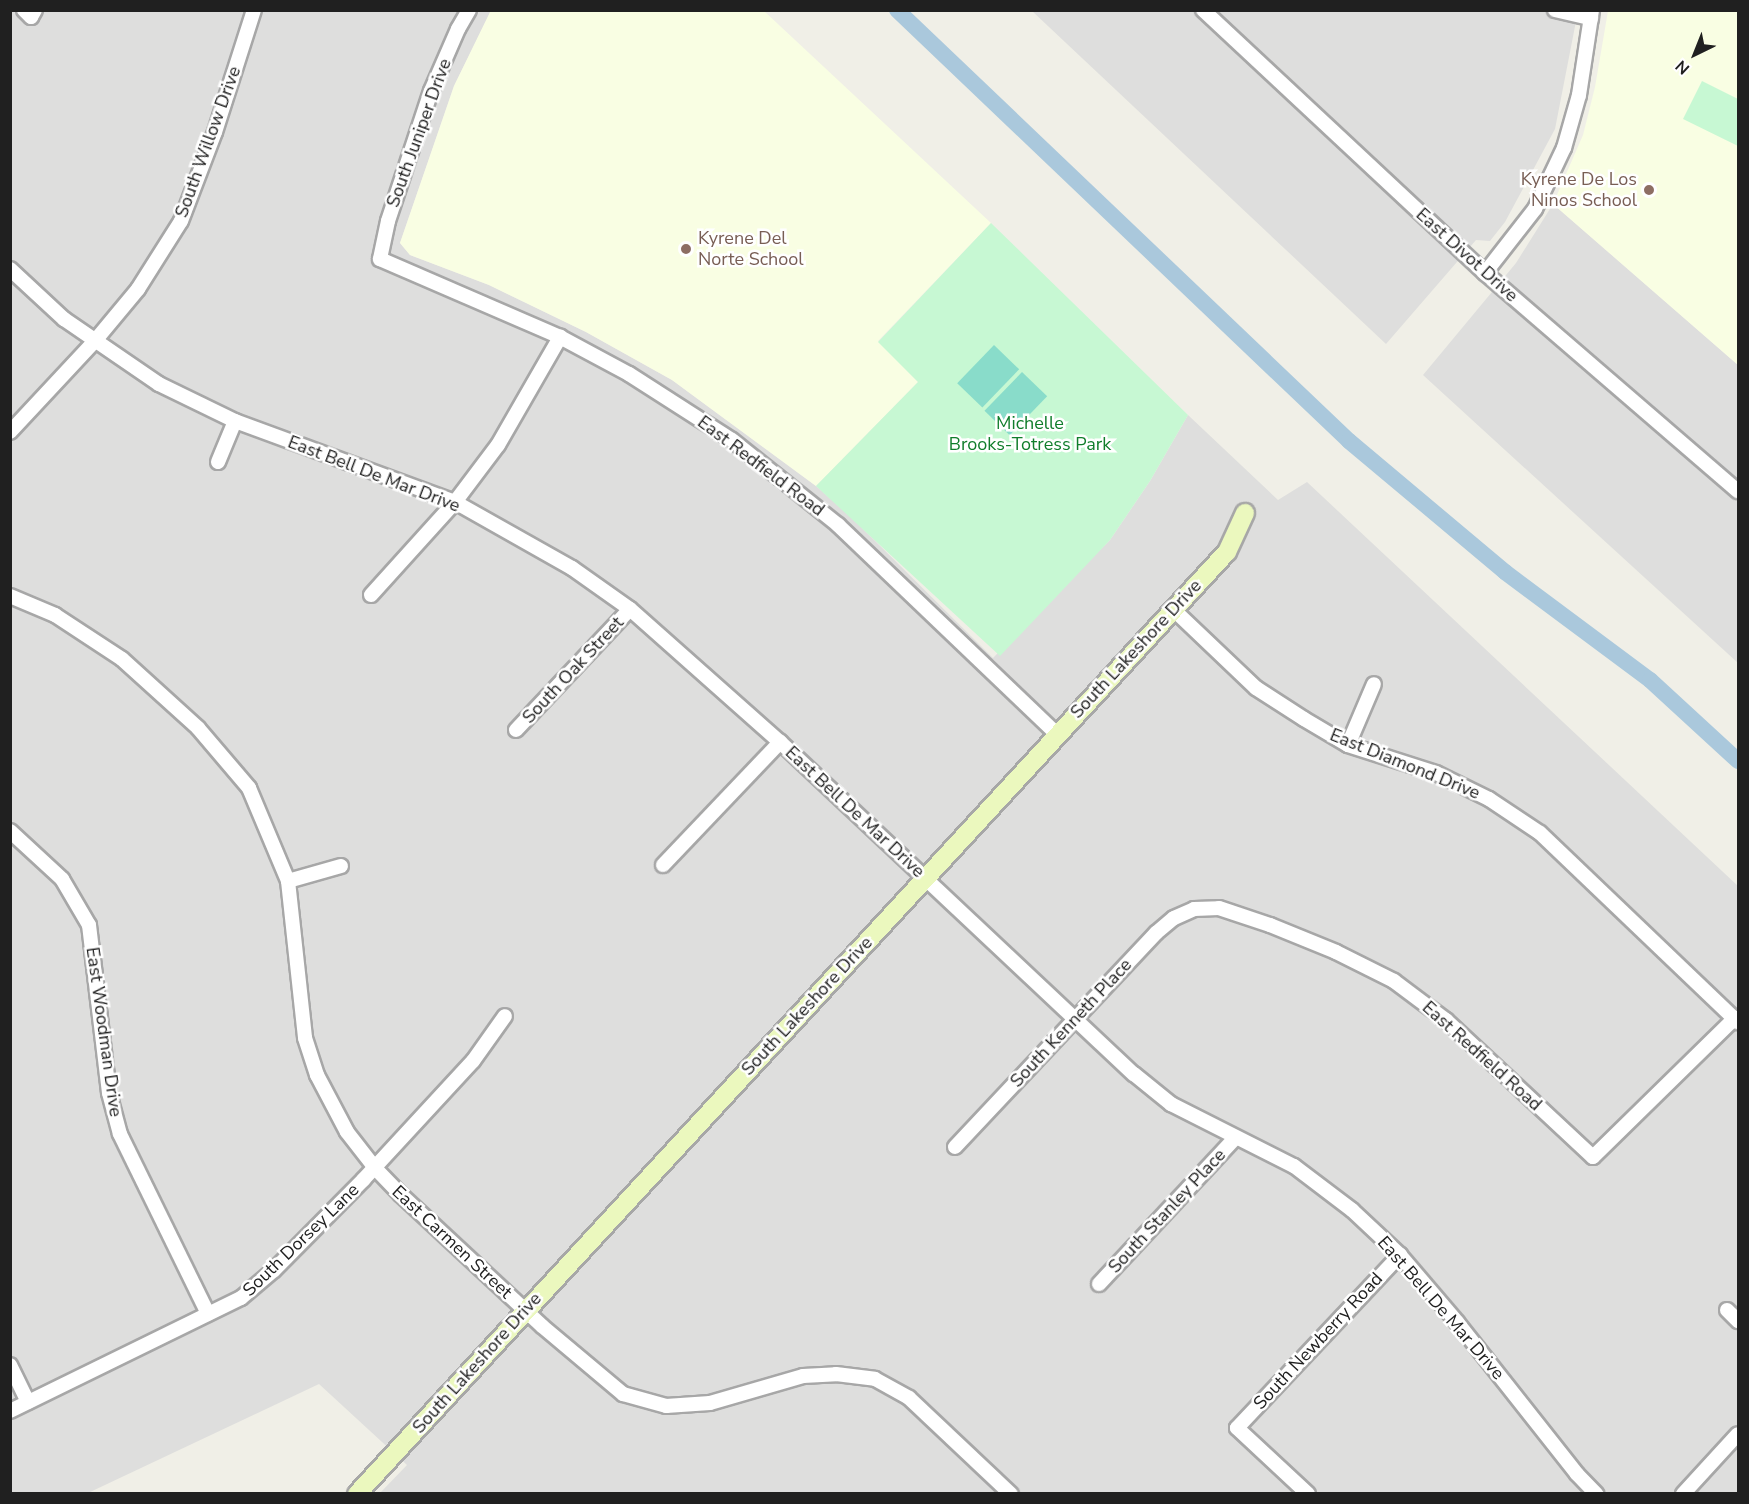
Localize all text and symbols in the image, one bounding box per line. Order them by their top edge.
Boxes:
north arrow [1665,24,1725,84]
text: N [1671,55,1695,79]
street label: South Juniper Drive [382,56,456,210]
street label: South Willow Drive [171,63,245,221]
place label: Kyrene De Los Ninos School [1521,169,1637,212]
marker: Kyrene De Los Ninos School [1642,183,1656,197]
street label: East Divot Drive [1412,204,1522,306]
place label: Kyrene Del Norte School [698,228,804,270]
marker: Kyrene Del Norte School [679,242,693,256]
street label: East Redfield Road [693,411,829,521]
park label: Michelle Brooks-Totress Park [949,413,1111,456]
street label: East Bell De Mar Drive [285,431,463,517]
street label: South Lakeshore Drive [1066,575,1206,723]
street label: South Oak Street [518,612,628,728]
street label: East Diamond Drive [1327,724,1483,804]
street label: East Bell De Mar Drive [781,742,929,882]
street label: South Lakeshore Drive [737,932,877,1080]
street label: East Woodman Drive [81,946,127,1118]
street label: South Kenneth Place [1006,954,1136,1092]
street label: East Redfield Road [1418,997,1546,1115]
street label: South Stanley Place [1104,1144,1230,1278]
street label: South Dorsey Lane [238,1179,364,1301]
street label: East Carmen Street [388,1181,516,1303]
street label: East Bell De Mar Drive [1373,1232,1509,1384]
street label: South Newberry Road [1249,1268,1387,1414]
street label: South Lakeshore Drive [408,1288,546,1438]

